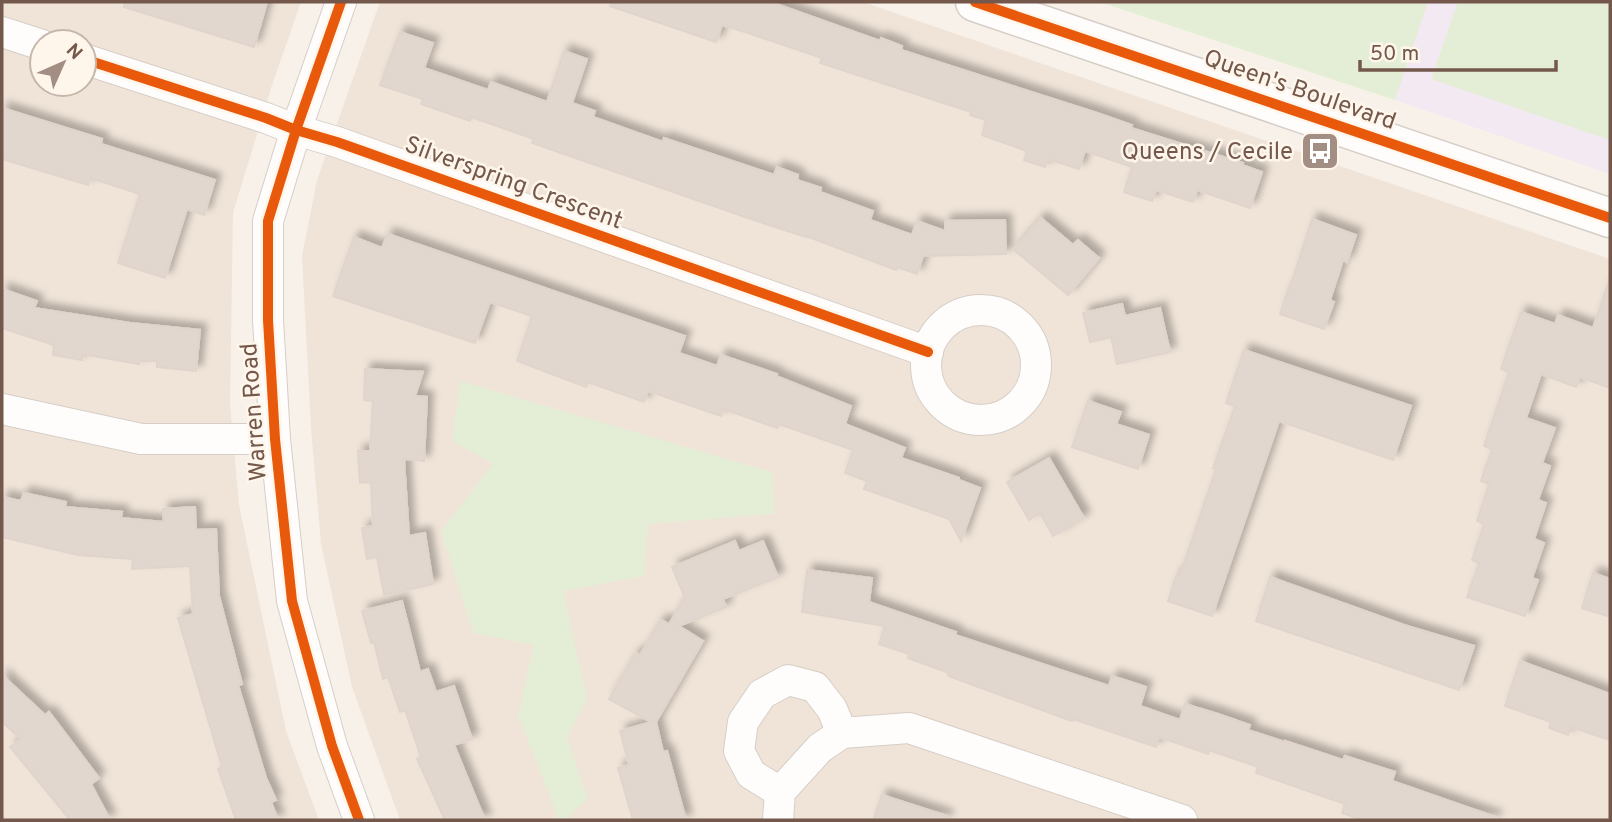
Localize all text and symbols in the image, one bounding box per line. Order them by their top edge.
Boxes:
north arrow [28,28,98,98]
scale bar [1360,28,1556,72]
text: N [60,39,87,66]
text: 50 m [1370,41,1419,68]
street label: Queen's Boulevard [1199,44,1400,138]
street label: Silverspring Crescent [400,130,626,237]
bus stop icon: Queens / Cecile [1299,130,1341,172]
place label: Queens / Cecile [1121,138,1293,168]
street label: Warren Road [235,342,275,482]

